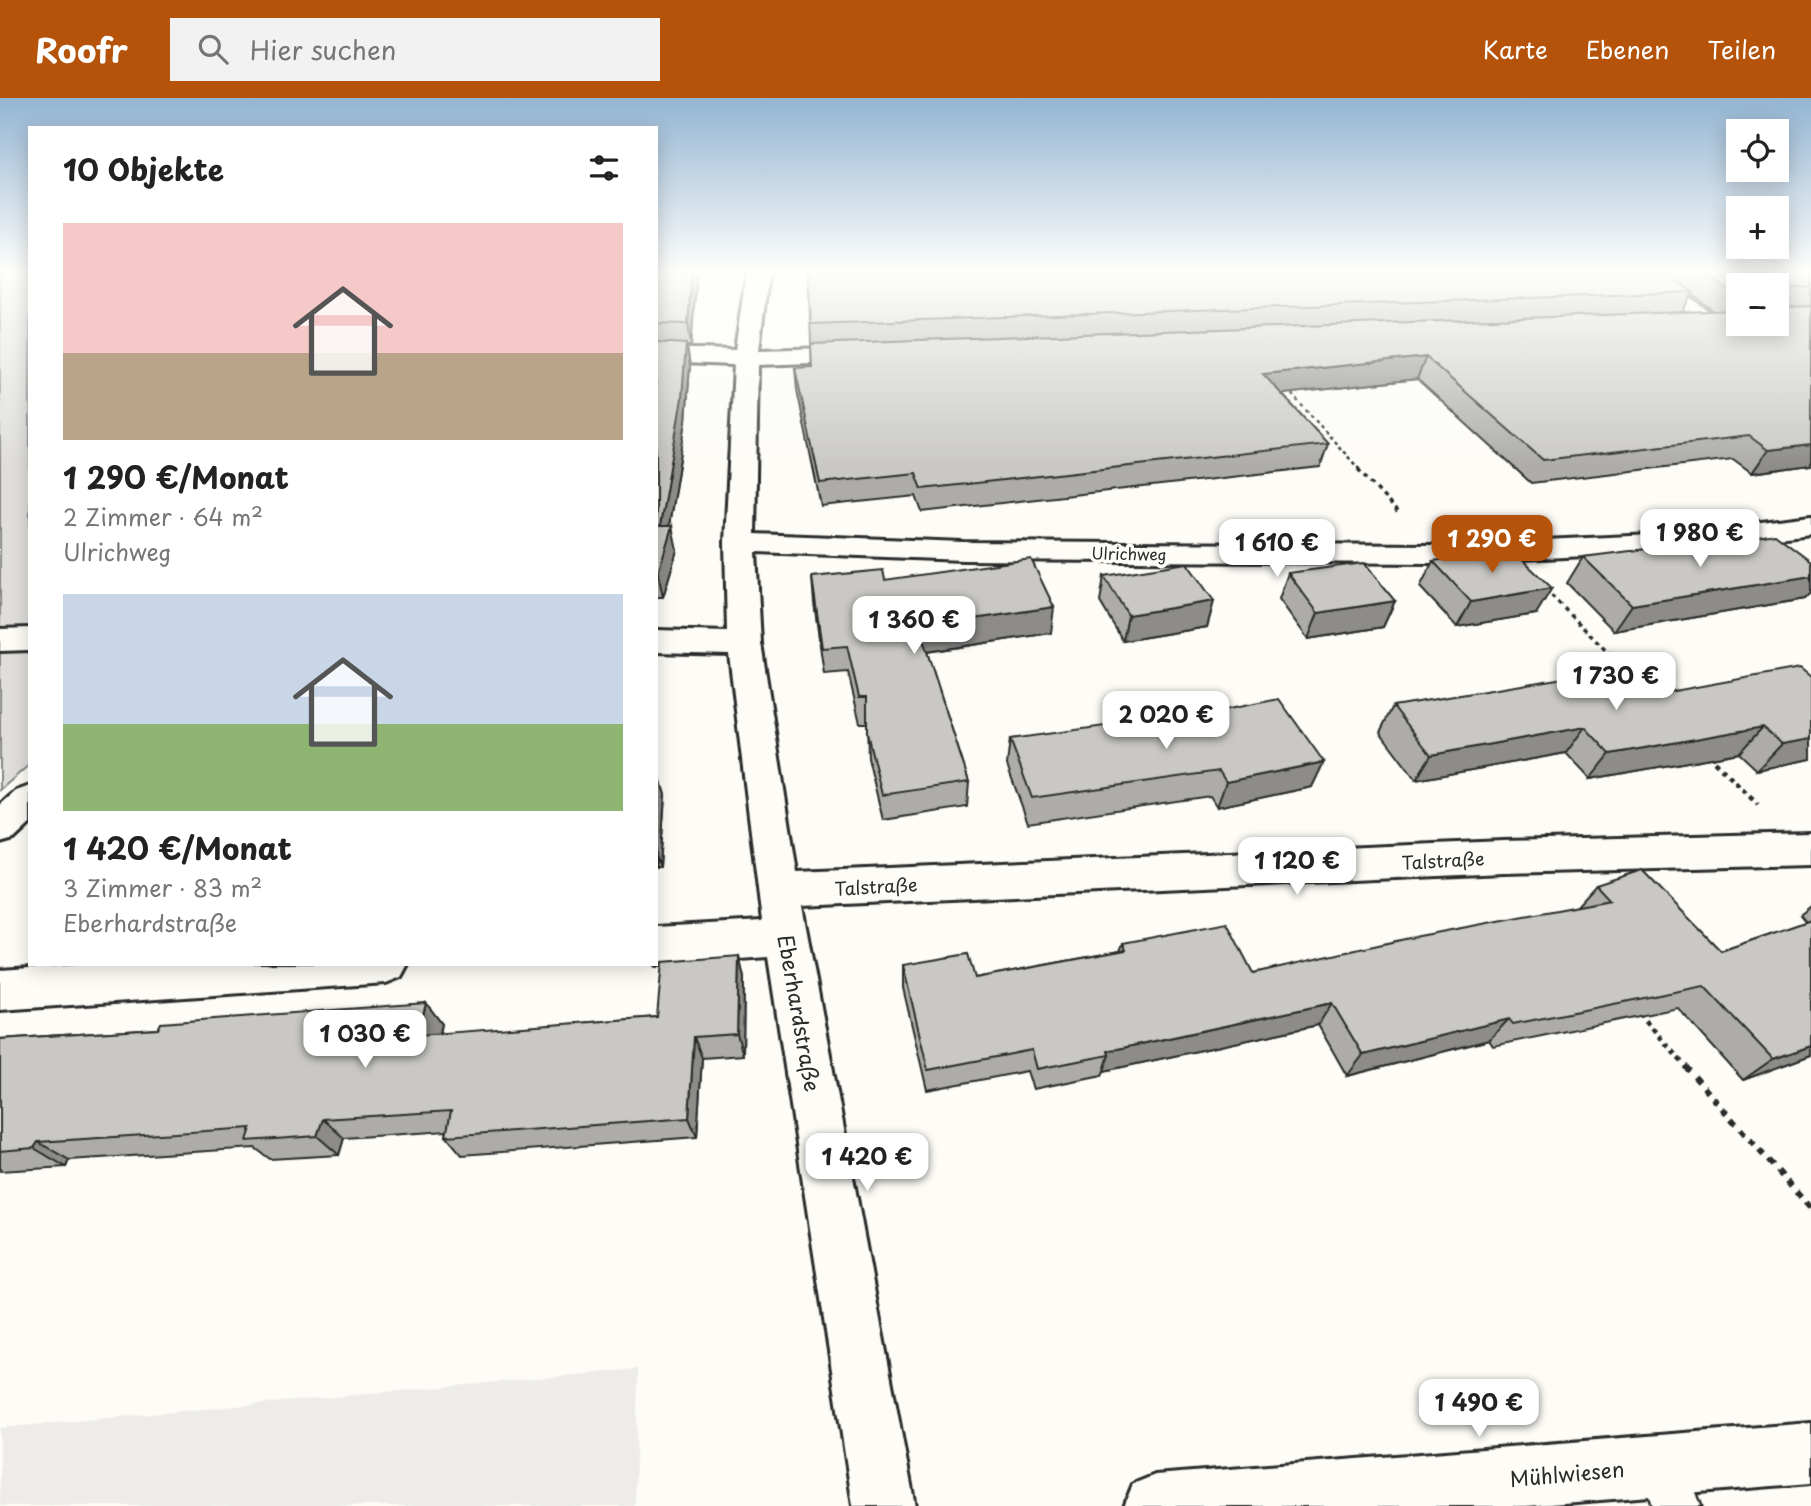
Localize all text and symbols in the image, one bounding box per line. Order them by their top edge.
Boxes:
search box [170,18,660,81]
text: Roofr [35,24,128,74]
icon: search [194,30,232,68]
text: Hier suchen [250,30,396,69]
text: Karte [1483,31,1548,67]
text: Ebenen [1586,31,1669,67]
text: Teilen [1707,31,1776,67]
map controls [1726,119,1789,336]
button: locate [1726,119,1789,182]
text: 10 Objekte [63,146,224,191]
icon: filters [585,149,623,187]
button: + [1726,196,1789,259]
icon: home [280,268,406,394]
button: − [1726,273,1789,336]
text: 1 290 €/Monat [63,454,289,499]
text: 2 Zimmer · 64 m² [63,499,263,534]
pin: 1 980 € [1635,510,1765,569]
text: 1 980 € [1656,514,1744,549]
pin: 1 290 € [1427,516,1557,575]
pin: 1 610 € [1212,519,1342,579]
text: 1 290 € [1448,520,1536,555]
text: 1 610 € [1235,524,1319,559]
text: Ulrichweg [63,534,171,569]
street label: Ulrichweg [1091,540,1167,566]
pin: 1 360 € [849,596,979,656]
text: 1 360 € [868,601,960,636]
icon: home [280,639,406,765]
pin: 1 730 € [1551,652,1681,712]
text: 1 730 € [1573,657,1659,692]
pin: 2 020 € [1101,692,1231,751]
text: 2 020 € [1118,696,1214,731]
text: 1 420 €/Monat [63,825,292,870]
pin: 1 120 € [1232,838,1362,897]
text: 1 120 € [1254,842,1340,877]
street label: Talstraße [1401,844,1485,876]
text: 3 Zimmer · 83 m² [63,870,262,905]
street label: Talstraße [834,870,918,902]
text: Eberhardstraße [63,905,237,940]
street label: Eberhardstraße [770,932,830,1094]
pin: 1 030 € [300,1010,430,1070]
text: 1 030 € [319,1015,411,1050]
pin: 1 420 € [802,1134,932,1193]
text: 1 420 € [821,1138,913,1173]
pin: 1 490 € [1414,1380,1544,1439]
text: 1 490 € [1435,1384,1523,1419]
street label: Mühlwiesen [1508,1452,1626,1494]

